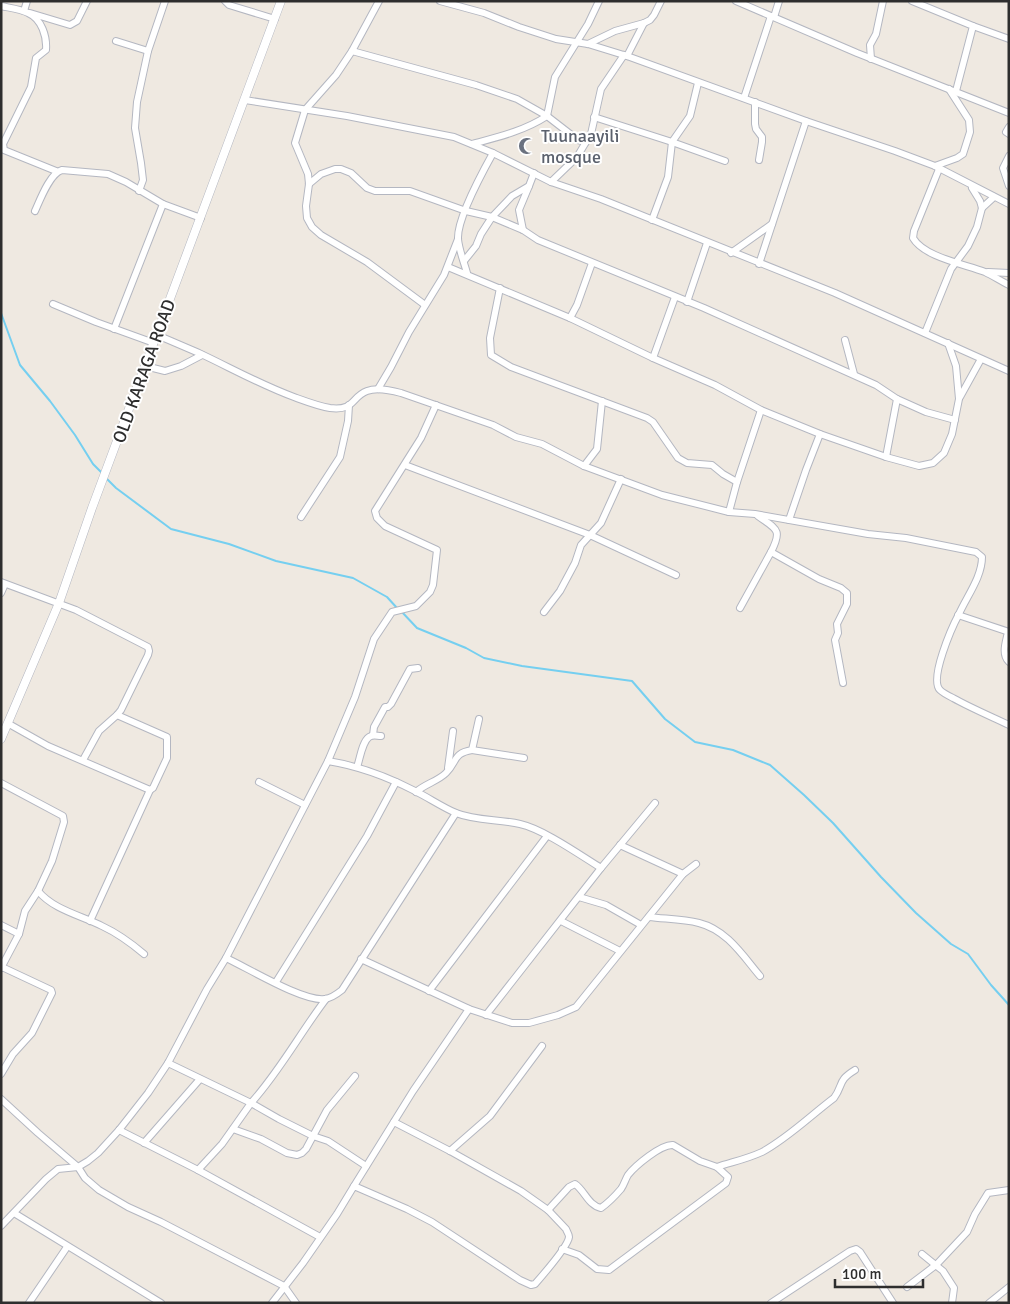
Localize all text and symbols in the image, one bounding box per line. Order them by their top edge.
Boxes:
place label: Tuunaayili mosque [541,125,619,168]
mosque icon: Tuunaayili mosque [517,136,537,156]
street label: OLD KARAGA ROAD [108,296,180,446]
scale bar [835,1256,922,1288]
text: 100 m [842,1265,882,1283]

